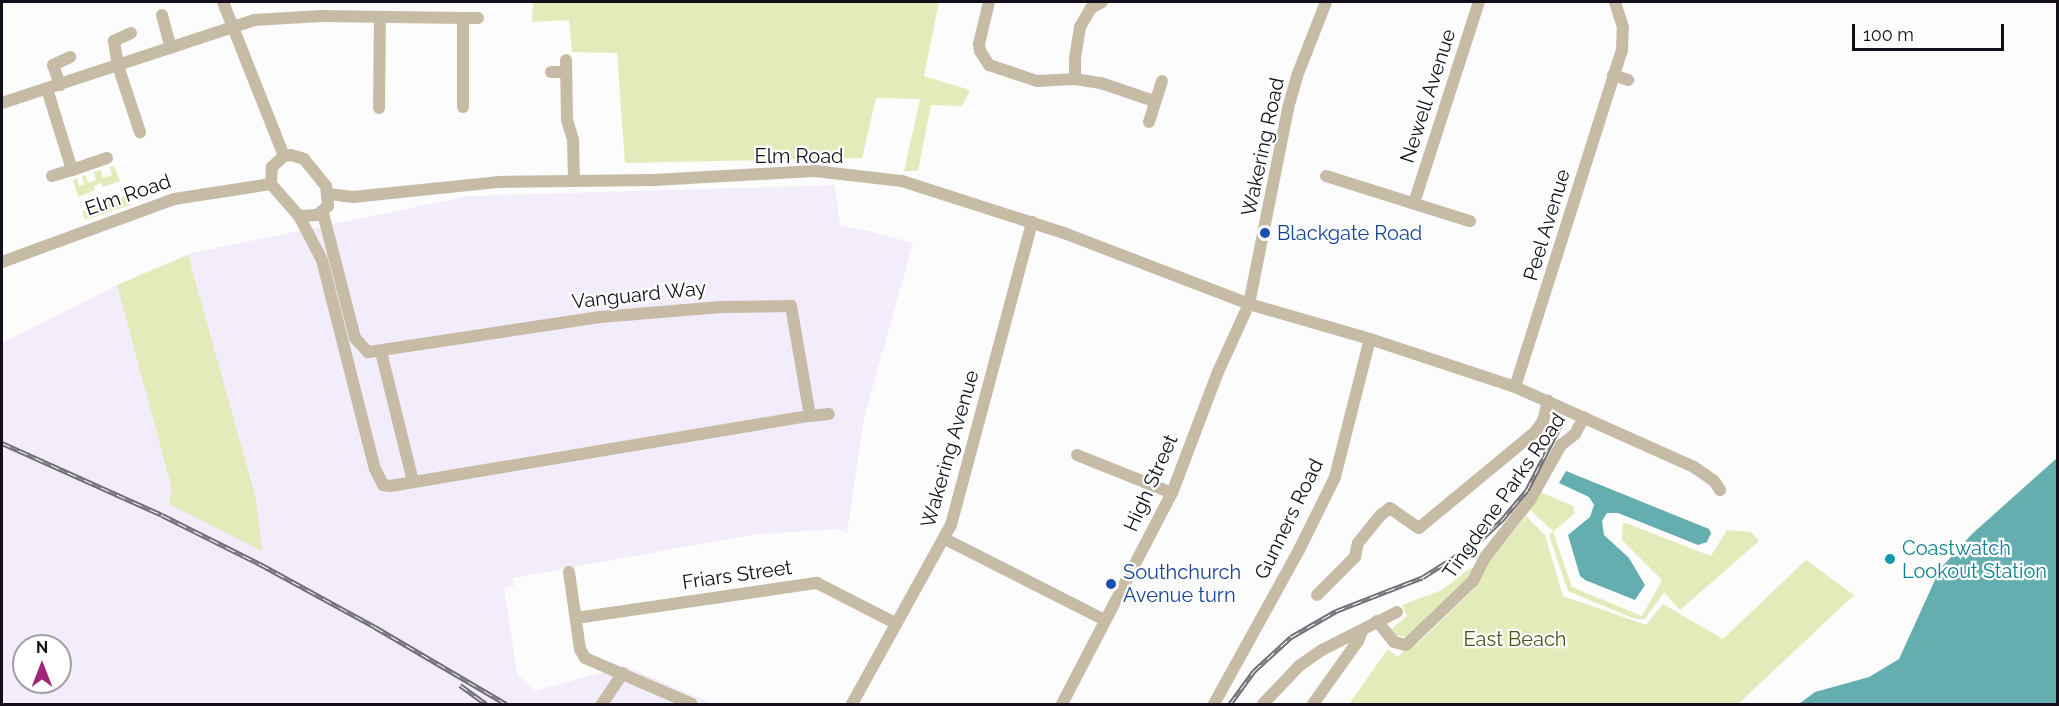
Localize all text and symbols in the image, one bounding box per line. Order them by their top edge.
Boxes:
scale bar [1855,12,2006,50]
text: 100 m [1863,24,1914,45]
street label: Newell Avenue [1395,25,1461,167]
street label: Wakering Road [1237,76,1289,218]
street label: Elm Road [754,144,844,168]
street label: Peel Avenue [1519,166,1575,284]
street label: Elm Road [82,169,174,221]
place label: Blackgate Road [1277,221,1422,245]
marker: Blackgate Road [1258,226,1272,240]
street label: Vanguard Way [570,276,708,314]
street label: Wakering Avenue [916,367,984,531]
street label: Tingdene Parks Road [1438,408,1570,584]
street label: High Street [1119,431,1183,535]
street label: Gunners Road [1249,455,1329,583]
place label: Coastwatch Lookout Station [1902,536,2047,583]
marker: Coastwatch Lookout Station [1883,552,1897,566]
street label: Friars Street [681,555,793,595]
place label: Southchurch Avenue turn [1123,560,1241,607]
marker: Southchurch Avenue turn [1104,577,1118,591]
park label: East Beach [1463,627,1567,651]
north arrow [12,634,72,694]
text: N [36,638,48,657]

